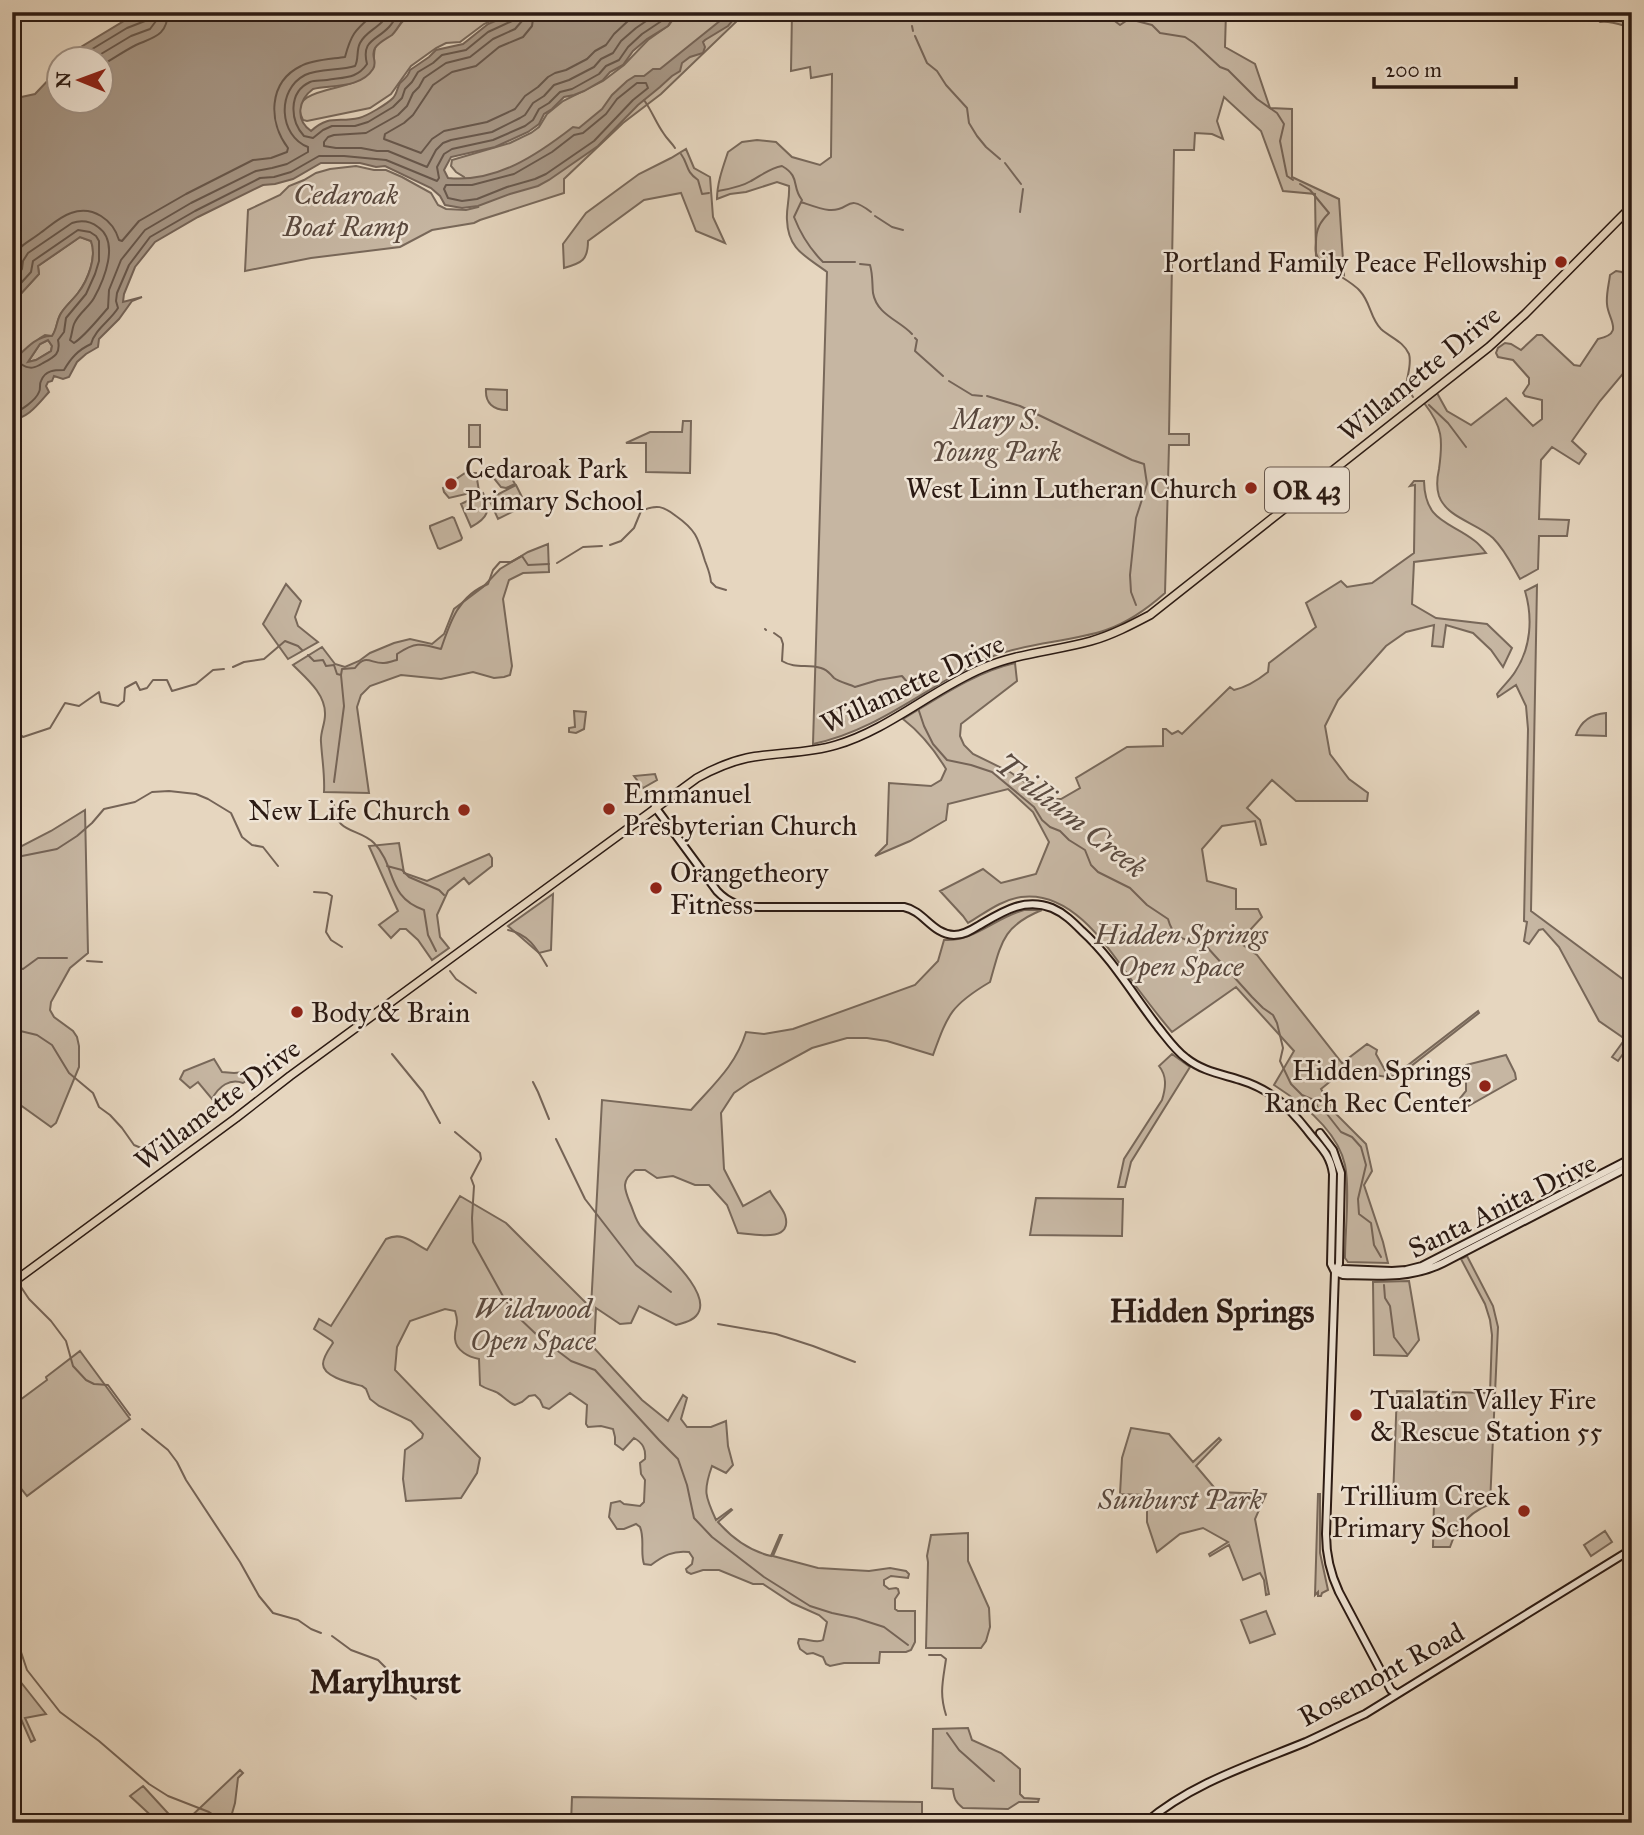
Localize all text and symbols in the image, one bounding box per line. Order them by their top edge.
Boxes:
north arrow [46,46,116,116]
scale bar [1374,46,1516,90]
text: 200 m [1385,57,1442,83]
text: N [52,71,75,88]
park label: Cedaroak Boat Ramp [281,177,409,244]
place label: Portland Family Peace Fellowship [1163,245,1547,280]
marker: Portland Family Peace Fellowship [1553,254,1569,270]
street label: Willamette Drive [1331,297,1508,449]
park label: Mary S. Young Park [931,402,1062,469]
place label: Cedaroak Park Primary School [465,451,644,518]
road number: OR 43 [1265,468,1349,512]
place label: West Linn Lutheran Church [906,471,1237,506]
marker: Cedaroak Park Primary School [443,476,459,492]
marker: West Linn Lutheran Church [1243,480,1259,496]
street label: Willamette Drive [815,626,1010,741]
water label: Trillium Creek [988,746,1154,886]
place label: Emmanuel Presbyterian Church [623,776,858,843]
place label: New Life Church [248,793,450,828]
marker: Emmanuel Presbyterian Church [601,801,617,817]
marker: New Life Church [456,802,472,818]
place label: Orangetheory Fitness [670,855,829,922]
marker: Orangetheory Fitness [648,880,664,896]
park label: Hidden Springs Open Space [1093,917,1269,984]
place label: Body & Brain [311,995,470,1030]
marker: Body & Brain [289,1004,305,1020]
street label: Willamette Drive [127,1031,307,1178]
place label: Hidden Springs Ranch Rec Center [1264,1053,1471,1120]
marker: Hidden Springs Ranch Rec Center [1477,1078,1493,1094]
street label: Santa Anita Drive [1403,1145,1602,1266]
park label: Wildwood Open Space [471,1291,596,1358]
district label: Hidden Springs [1110,1292,1315,1331]
place label: Tualatin Valley Fire & Rescue Station 55 [1370,1382,1602,1449]
marker: Tualatin Valley Fire & Rescue Station 55 [1348,1407,1364,1423]
place label: Trillium Creek Primary School [1331,1478,1510,1545]
park label: Sunburst Park [1097,1482,1262,1517]
marker: Trillium Creek Primary School [1516,1503,1532,1519]
street label: Rosemont Road [1292,1615,1470,1734]
district label: Marylhurst [309,1663,462,1702]

